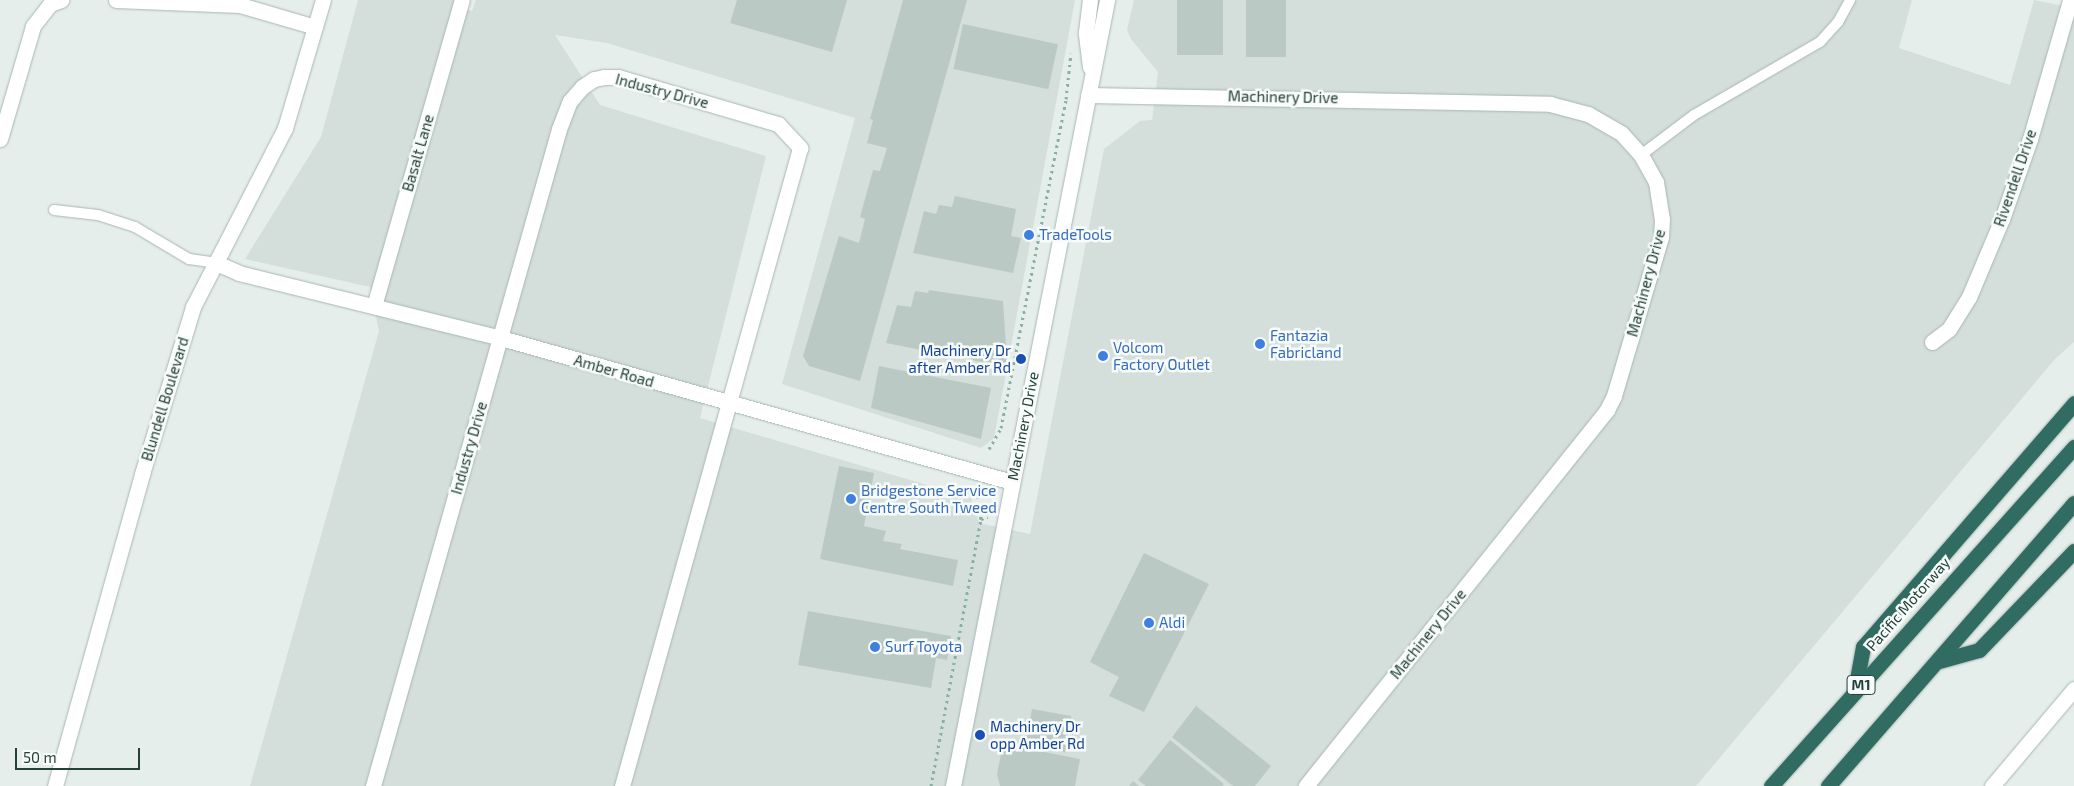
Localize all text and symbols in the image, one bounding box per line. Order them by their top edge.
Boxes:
street label: Industry Drive [613,70,711,112]
street label: Machinery Drive [1227,87,1339,107]
street label: Basalt Lane [398,112,438,194]
street label: Rivendell Drive [1990,127,2040,229]
place label: TradeTools [1039,226,1112,244]
street label: Machinery Drive [1623,227,1669,339]
marker: TradeTools [1023,229,1035,241]
place label: Fantazia Fabricland [1270,326,1342,361]
street label: Blundell Boulevard [137,335,193,463]
place label: Volcom Factory Outlet [1113,338,1210,373]
marker: Fantazia Fabricland [1254,338,1266,350]
place label: Machinery Dr after Amber Rd [908,341,1011,376]
marker: Volcom Factory Outlet [1097,350,1109,362]
street label: Amber Road [572,351,656,391]
marker: Machinery Dr after Amber Rd [1015,353,1027,365]
street label: Machinery Drive [1004,370,1042,482]
street label: Industry Drive [447,399,491,497]
place label: Bridgestone Service Centre South Tweed [861,481,997,516]
marker: Bridgestone Service Centre South Tweed [845,493,857,505]
street label: Pacific Motorway [1862,553,1954,655]
street label: Machinery Drive [1386,585,1470,683]
place label: Aldi [1159,614,1185,632]
marker: Aldi [1143,617,1155,629]
place label: Surf Toyota [885,638,963,656]
marker: Surf Toyota [869,641,881,653]
road number: M1 [1846,674,1876,696]
place label: Machinery Dr opp Amber Rd [990,717,1086,752]
marker: Machinery Dr opp Amber Rd [974,729,986,741]
scale bar [18,738,142,770]
text: 50 m [23,748,57,766]

